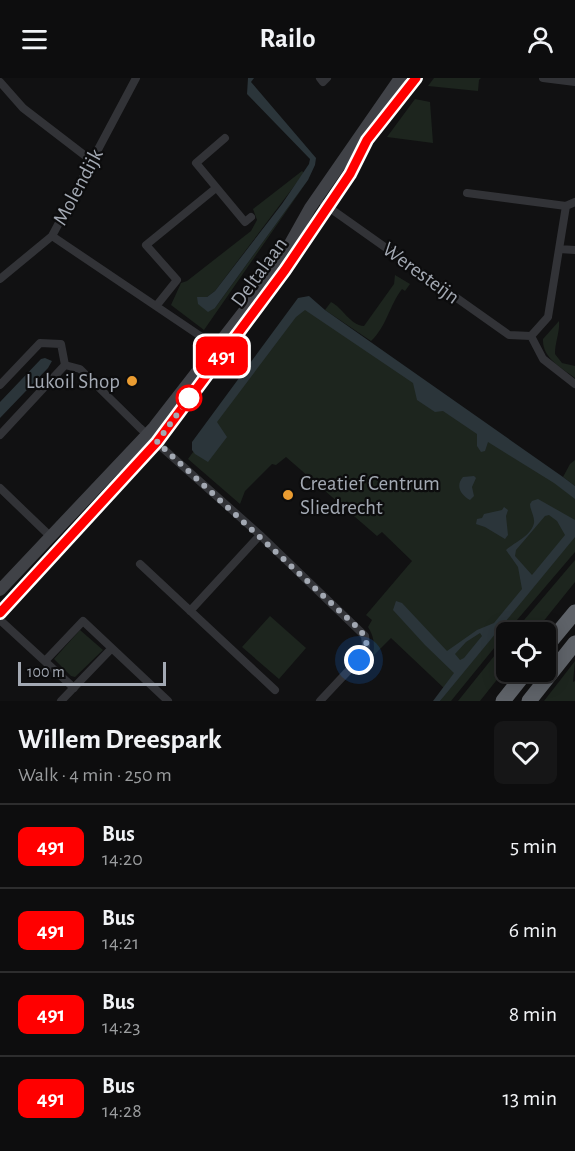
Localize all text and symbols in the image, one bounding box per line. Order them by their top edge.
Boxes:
icon: menu [18,23,51,56]
icon: person [524,23,557,56]
text: Railo [259,25,316,52]
street label: Molendijk [49,145,107,229]
street label: Deltalaan [227,233,291,311]
street label: Weresteijn [379,238,463,308]
line badge: 491 [188,336,256,376]
text: 491 [208,346,236,367]
place label: Lukoil Shop [26,371,120,392]
marker: Lukoil Shop [125,374,139,388]
unlabelled marker [176,385,202,411]
place label: Creatief Centrum Sliedrecht [300,473,440,518]
marker: Creatief Centrum Sliedrecht [281,488,295,502]
map controls [496,622,556,682]
button: locate [496,622,556,682]
your location [344,645,374,675]
scale bar [18,659,166,686]
text: 100 m [27,664,65,680]
button: heart [494,721,557,784]
text: Willem Dreespark [18,726,222,754]
text: Walk · 4 min · 250 m [18,765,172,785]
text: Bus [102,823,135,845]
text: 5 min [510,835,557,857]
text: 491 [37,836,65,857]
text: 14:20 [102,849,143,869]
text: Bus [102,907,135,929]
text: 6 min [509,919,557,941]
text: 491 [37,920,65,941]
text: 14:21 [102,933,139,953]
text: Bus [102,991,135,1013]
text: 8 min [509,1003,557,1025]
text: 491 [37,1004,65,1025]
text: 14:23 [102,1017,140,1037]
text: Bus [102,1075,135,1097]
text: 13 min [502,1087,557,1109]
text: 491 [37,1088,65,1109]
text: 14:28 [102,1101,142,1121]

